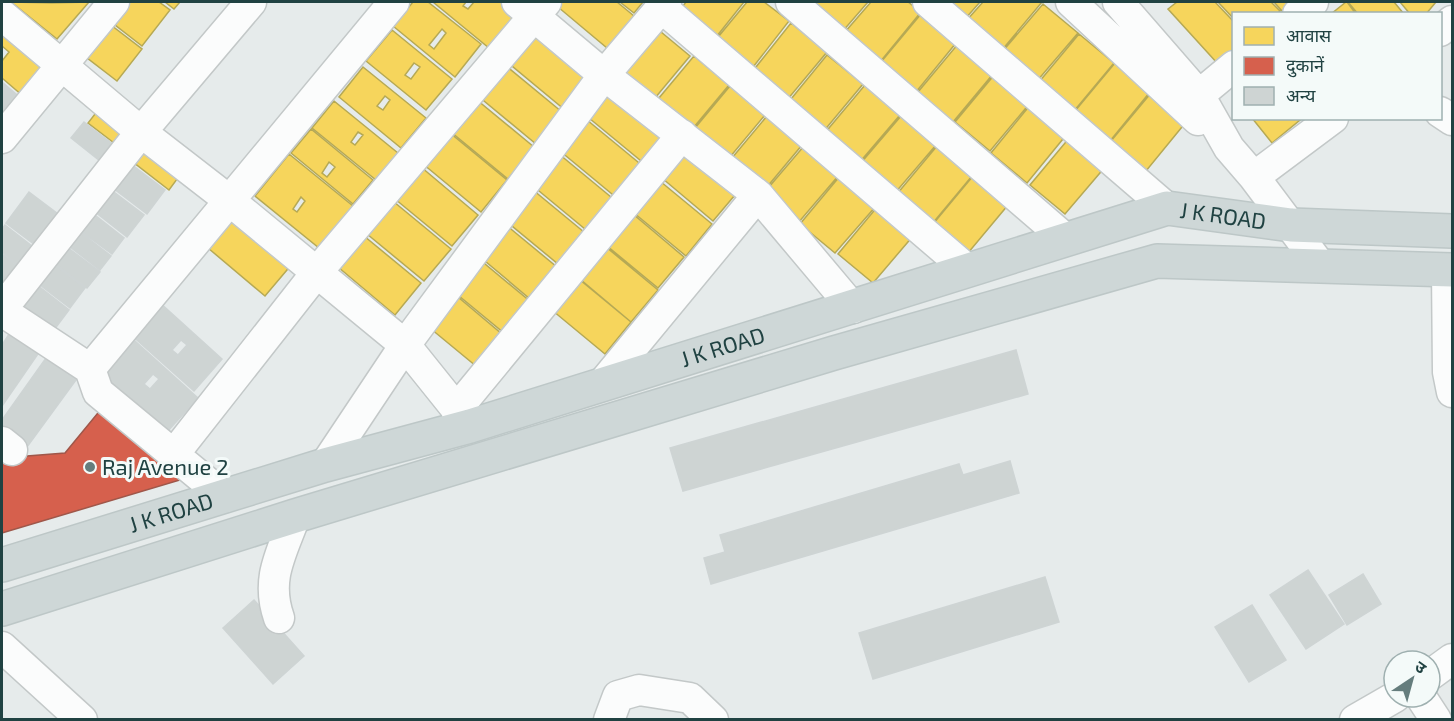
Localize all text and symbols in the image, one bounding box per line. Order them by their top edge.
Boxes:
legend [1232,12,1442,120]
text: आवास [1286,24,1332,46]
text: दुकानें [1286,54,1325,78]
text: अन्य [1286,84,1316,106]
street label: J K ROAD [1178,196,1268,233]
street label: J K ROAD [677,321,768,371]
place label: Raj Avenue 2 [102,453,229,480]
marker: Raj Avenue 2 [83,460,97,474]
street label: J K ROAD [126,486,216,537]
north arrow [1382,649,1442,709]
text: उ [1412,656,1431,677]

